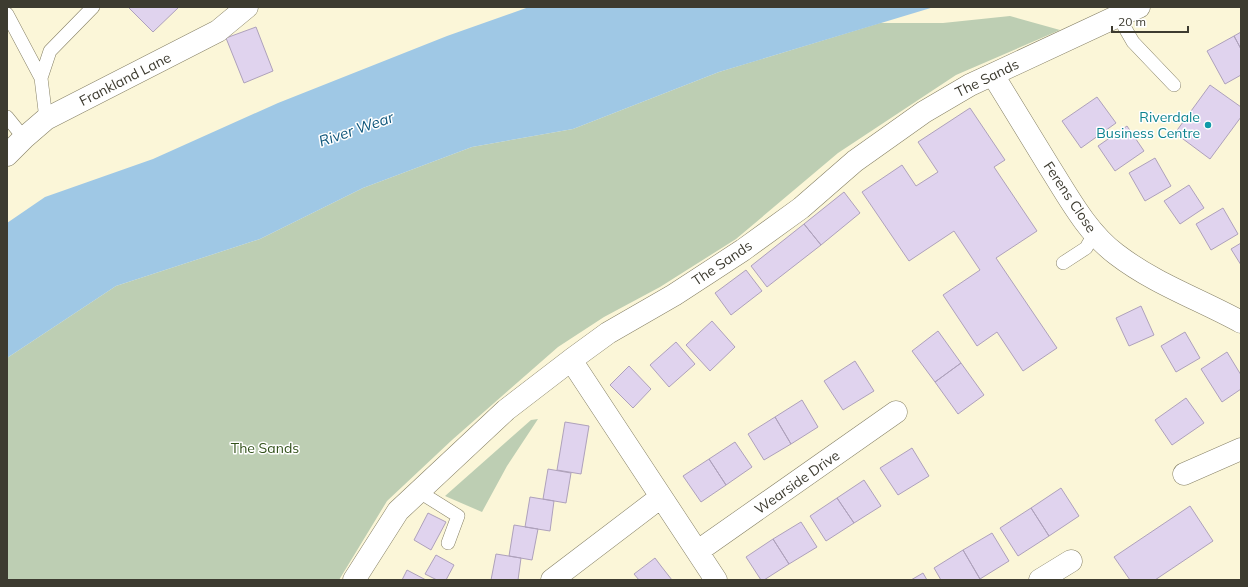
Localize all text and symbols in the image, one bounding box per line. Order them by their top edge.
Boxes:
scale bar [1112,8,1188,34]
text: 20 m [1118,14,1146,29]
street label: Frankland Lane [76,48,174,110]
street label: The Sands [952,55,1022,101]
water label: River Wear [316,107,396,151]
place label: Riverdale Business Centre [1096,108,1200,142]
marker: Riverdale Business Centre [1203,120,1213,130]
street label: Ferens Close [1040,158,1100,236]
street label: The Sands [689,236,756,290]
park label: The Sands [231,439,299,457]
street label: Wearside Drive [751,446,843,518]

